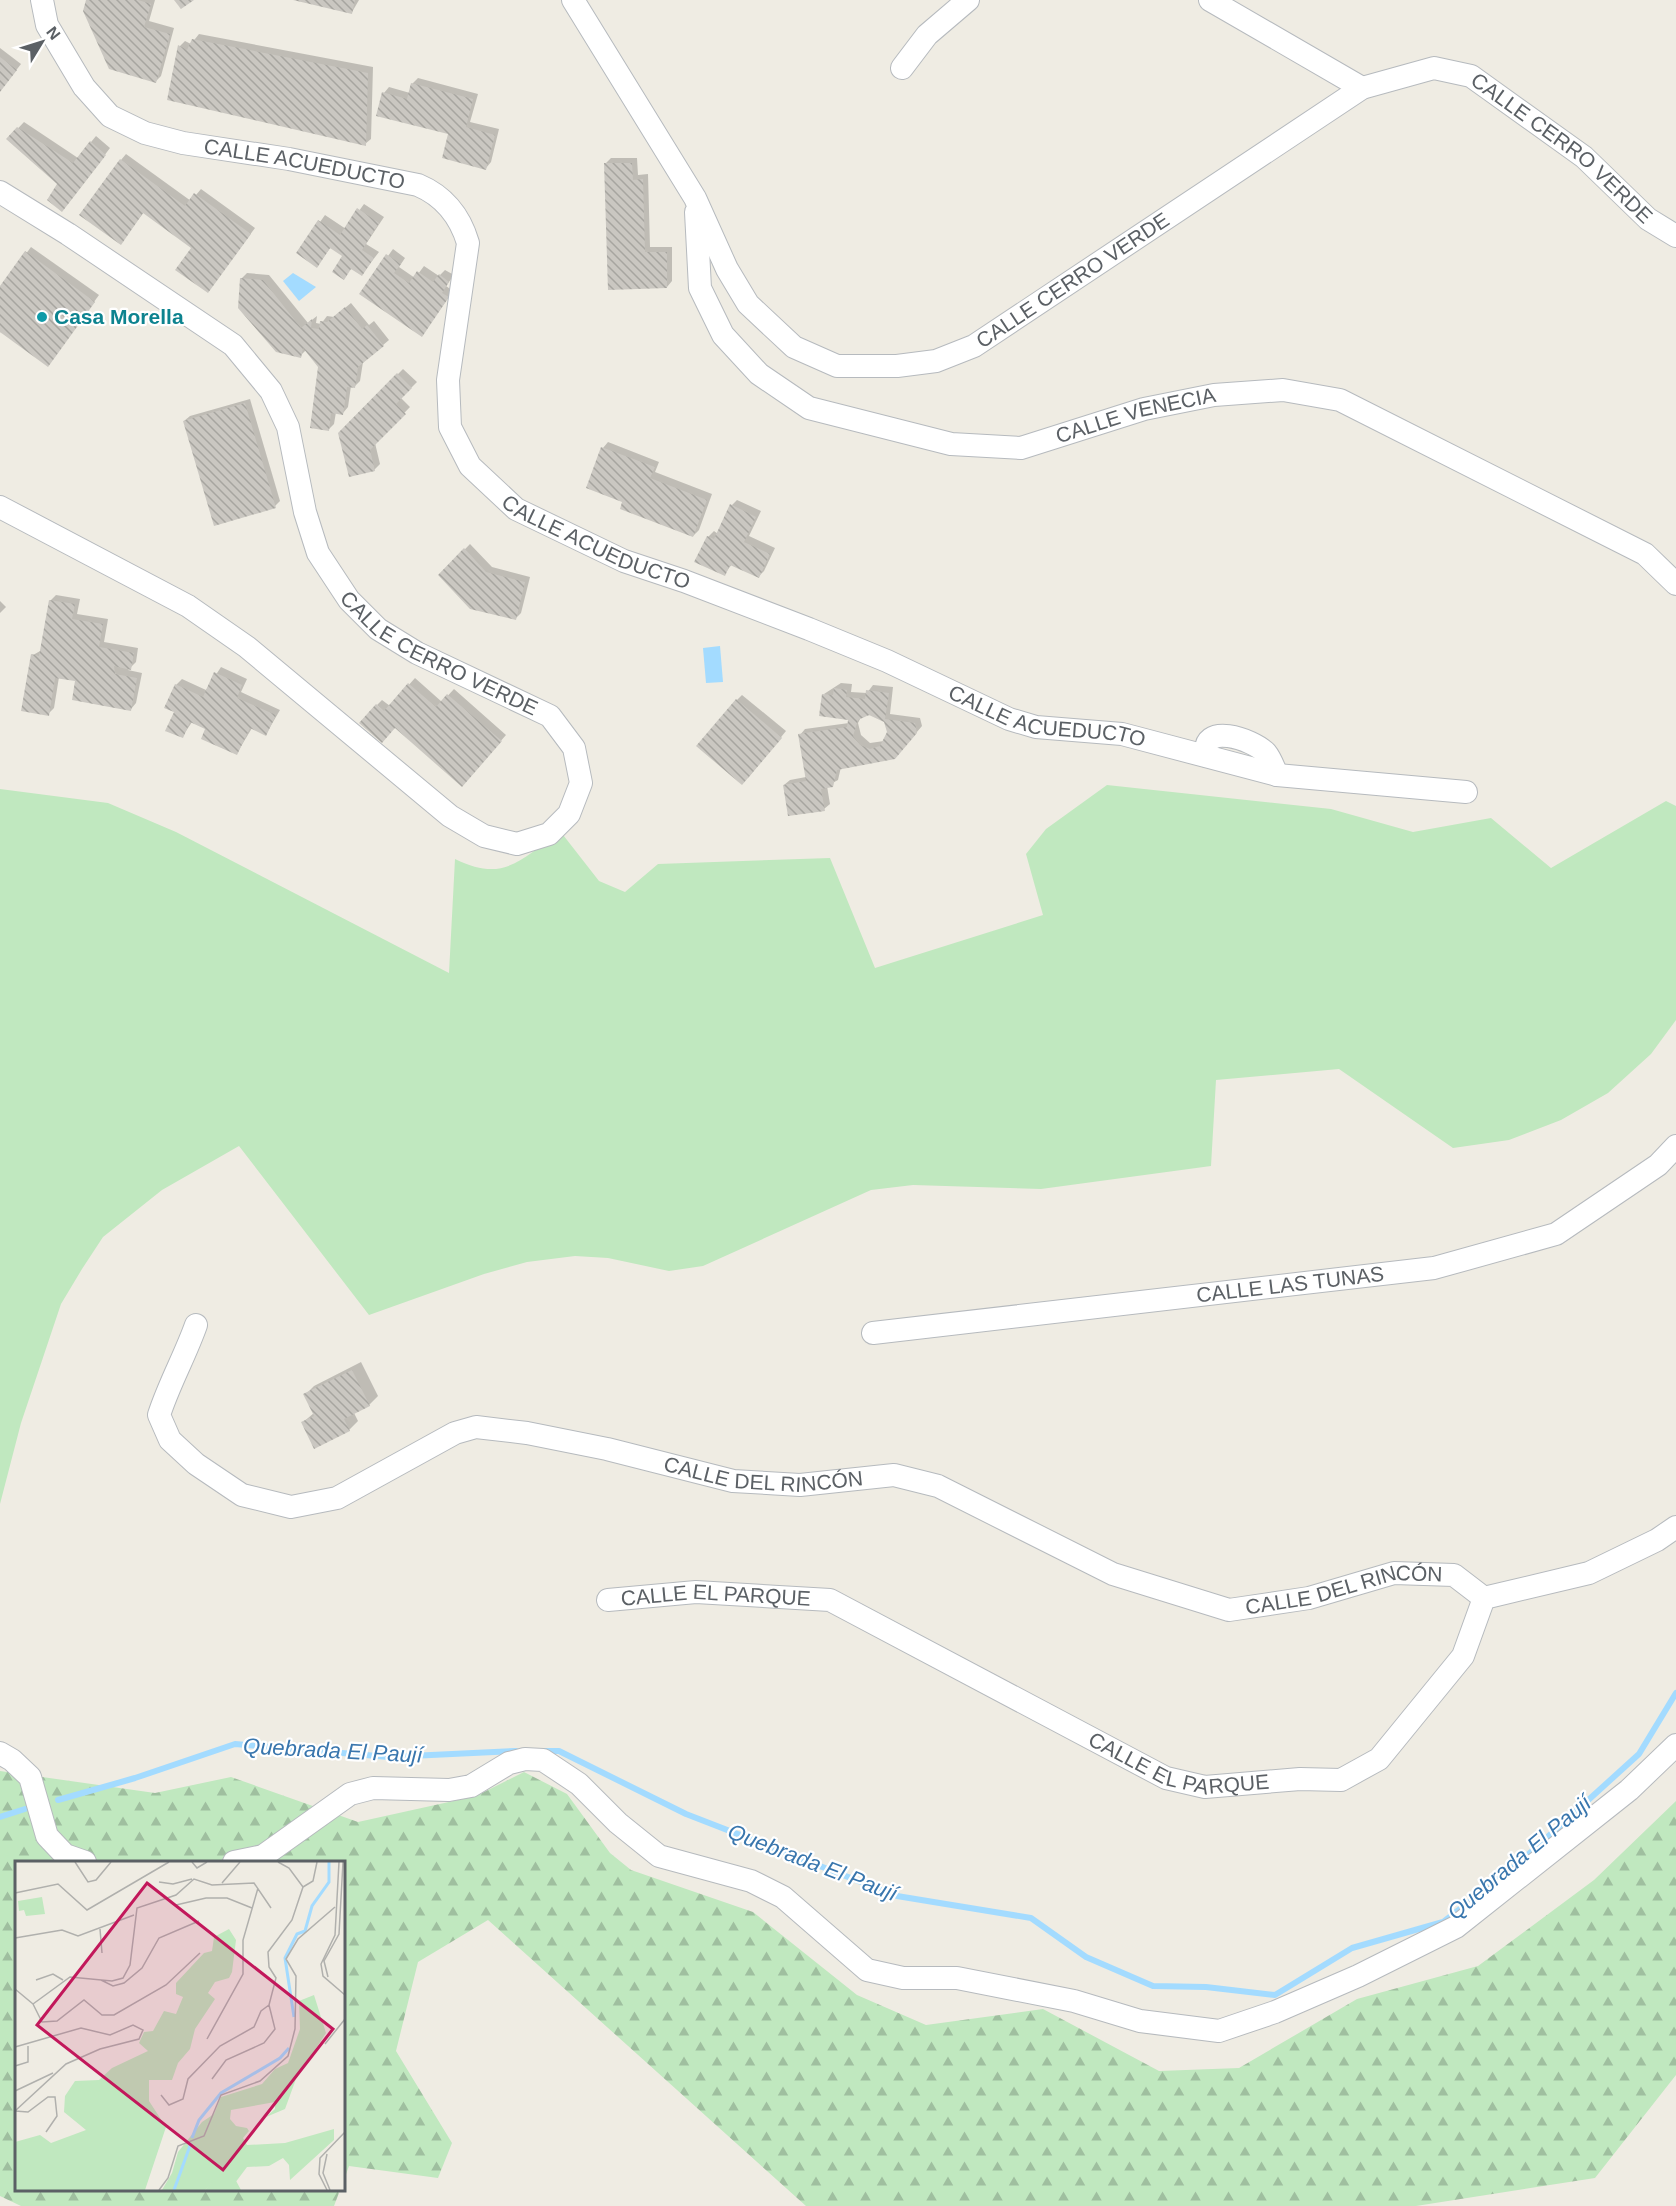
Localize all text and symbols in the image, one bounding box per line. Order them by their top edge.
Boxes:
north arrow [12,12,72,72]
text: N [43,23,64,43]
street label: CALLE CERRO VERDE [1467,68,1657,228]
street label: CALLE ACUEDUCTO [202,134,407,193]
street label: CALLE CERRO VERDE [972,208,1173,352]
place label: Casa Morella [54,305,184,328]
marker: Casa Morella [35,310,49,324]
street label: CALLE VENECIA [1053,383,1217,447]
street label: CALLE ACUEDUCTO [497,490,693,593]
street label: CALLE CERRO VERDE [336,586,542,720]
street label: CALLE ACUEDUCTO [945,680,1148,751]
street label: CALLE LAS TUNAS [1195,1262,1385,1306]
street label: CALLE DEL RINCÓN [662,1452,864,1496]
street label: CALLE DEL RINCÓN [1244,1561,1443,1618]
street label: CALLE EL PARQUE [620,1580,811,1610]
street label: CALLE EL PARQUE [1085,1727,1270,1799]
water label: Quebrada El Paují [243,1733,425,1768]
water label: Quebrada El Paují [1442,1789,1598,1925]
water label: Quebrada El Paují [724,1819,903,1907]
inset map [15,1861,345,2191]

